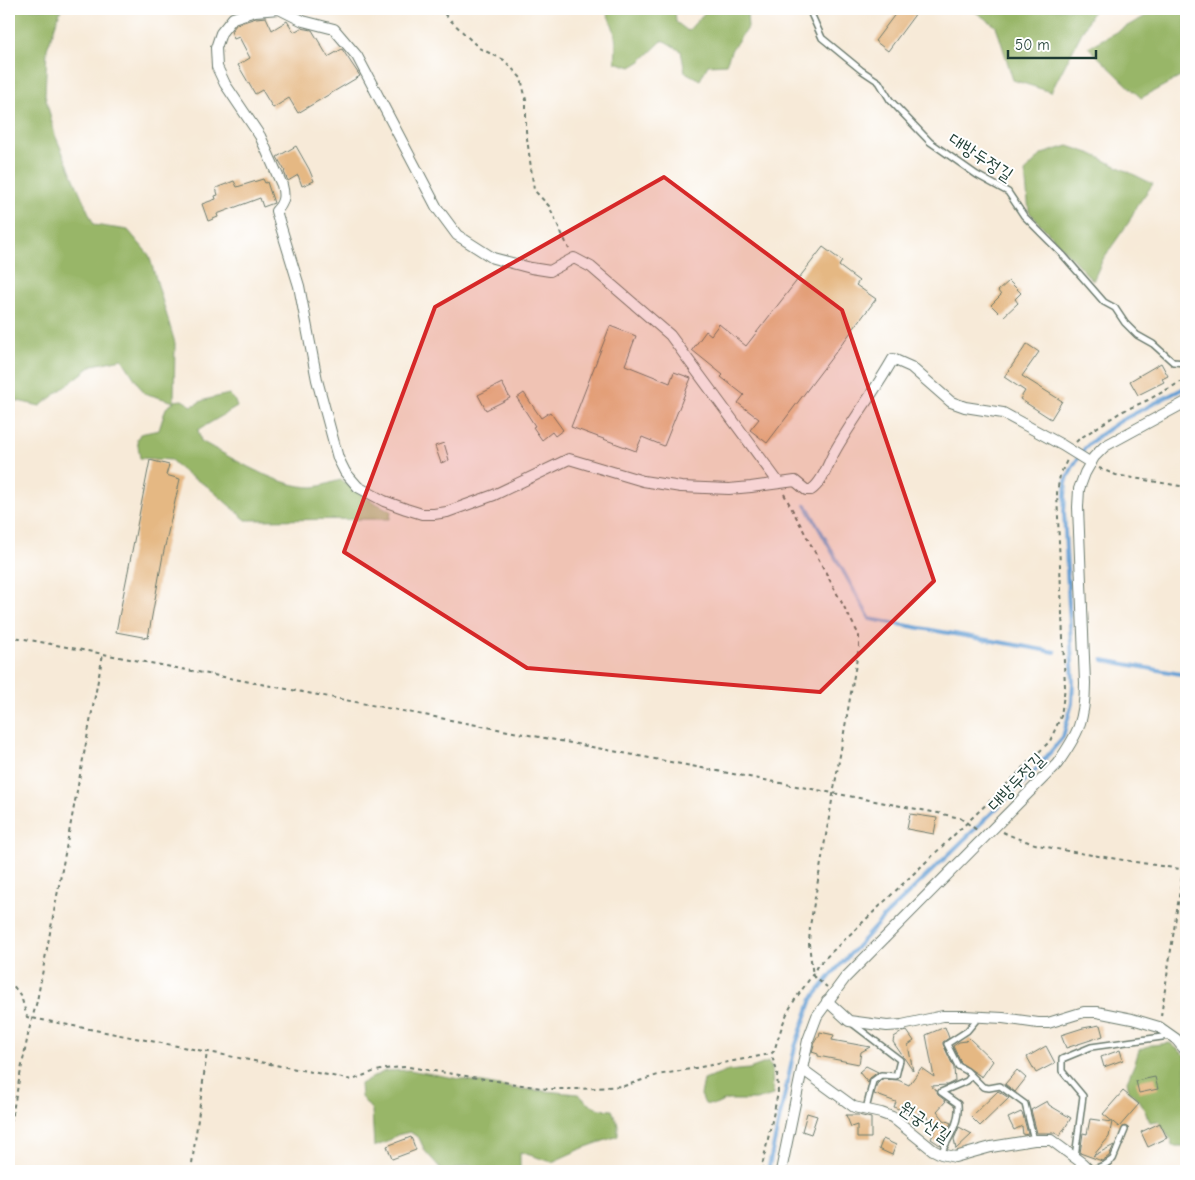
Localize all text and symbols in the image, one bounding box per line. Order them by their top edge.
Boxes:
scale bar [1008,28,1095,60]
text: 50 m [1015,36,1050,54]
street label: 대방두정길 [945,129,1017,186]
street label: 대방두정길 [984,749,1049,816]
street label: 원궁산길 [895,1098,955,1148]

